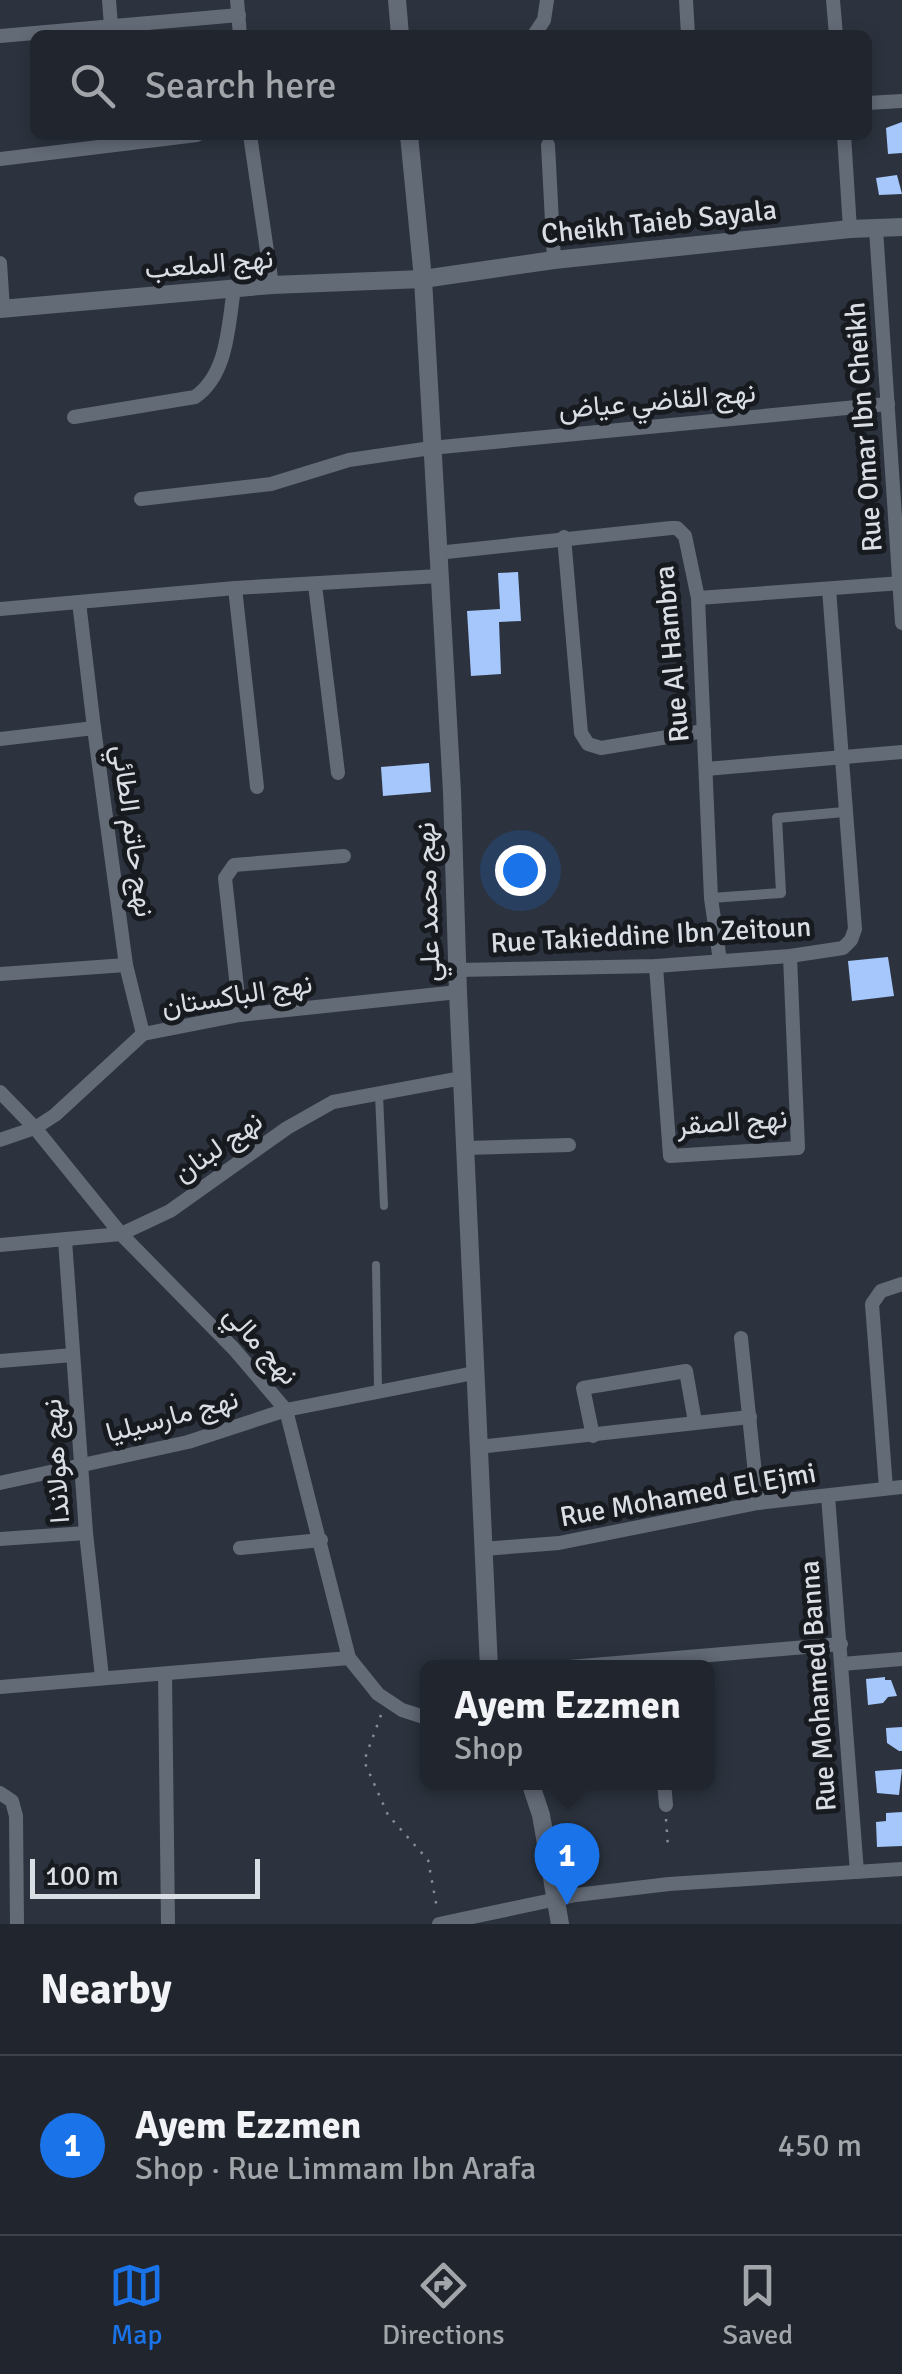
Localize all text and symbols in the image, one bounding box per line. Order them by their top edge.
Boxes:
search box [30,30,872,140]
icon: search [65,58,120,113]
text: Search here [145,62,337,109]
street label: Cheikh Taieb Sayala [540,193,778,251]
street label: نهج الملعب [143,241,275,289]
street label: Rue Omar Ibn Cheikh [838,301,890,553]
street label: نهج القاضي عياض [557,375,758,432]
street label: Rue Al Hambra [647,564,697,744]
street label: نهج حاتم الطائي [99,743,162,920]
street label: نهج محمد علي [408,821,453,983]
your location [495,845,546,896]
street label: Rue Takieddine Ibn Zeitoun [490,910,812,960]
street label: نهج الباكستان [159,966,315,1026]
street label: نهج الصقر [675,1101,789,1145]
street label: نهج لبنان [167,1104,270,1191]
street label: نهج مالي [213,1298,306,1395]
street label: نهج مارسيليا [102,1382,242,1452]
street label: نهج هولاندا [35,1398,79,1524]
street label: Rue Mohamed El Ejmi [557,1456,819,1534]
street label: Rue Mohamed Banna [792,1559,844,1813]
popup [420,1660,715,1790]
text: Ayem Ezzmen [454,1682,681,1729]
text: Shop [454,1729,523,1768]
pin: 1 [534,1822,600,1905]
scale bar [30,1854,260,1898]
text: 100 m [45,1859,119,1893]
text: Nearby [40,1964,172,2015]
text: Ayem Ezzmen [135,2102,361,2149]
text: 1 [64,2126,81,2165]
text: 450 m [778,2126,862,2165]
text: Shop · Rue Limmam Ibn Arafa [135,2149,536,2188]
tab: Map [109,2258,164,2352]
tab: Directions [382,2258,504,2352]
tab: Saved [722,2258,793,2352]

